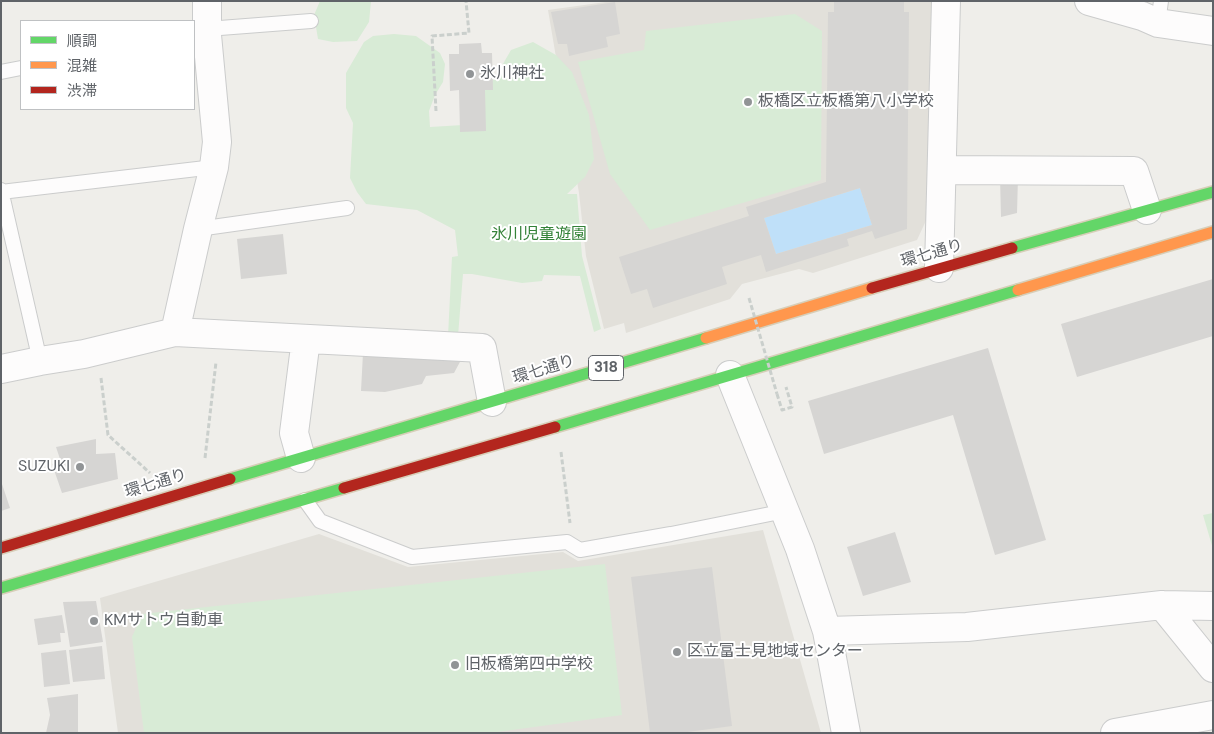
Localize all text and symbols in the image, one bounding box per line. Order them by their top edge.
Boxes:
legend [20,20,195,110]
text: 順調 [67,31,97,51]
text: 混雑 [67,56,97,76]
place label: 氷川神社 [480,64,544,84]
marker: 氷川神社 [464,68,476,80]
text: 渋滞 [67,81,97,101]
place label: 板橋区立板橋第八小学校 [758,92,934,112]
marker: 板橋区立板橋第八小学校 [742,96,754,108]
park label: 氷川児童遊園 [491,225,587,245]
street label: 環七通り [899,236,965,272]
street label: 環七通り [511,351,577,389]
road number: 318 [588,356,624,380]
place label: SUZUKI [18,457,70,477]
marker: SUZUKI [74,461,86,473]
street label: 環七通り [123,465,189,503]
place label: KMサトウ自動車 [104,611,223,631]
marker: KMサトウ自動車 [88,615,100,627]
place label: 区立富士見地域センター [687,642,863,662]
marker: 区立富士見地域センター [671,646,683,658]
place label: 旧板橋第四中学校 [465,655,593,675]
marker: 旧板橋第四中学校 [449,659,461,671]

